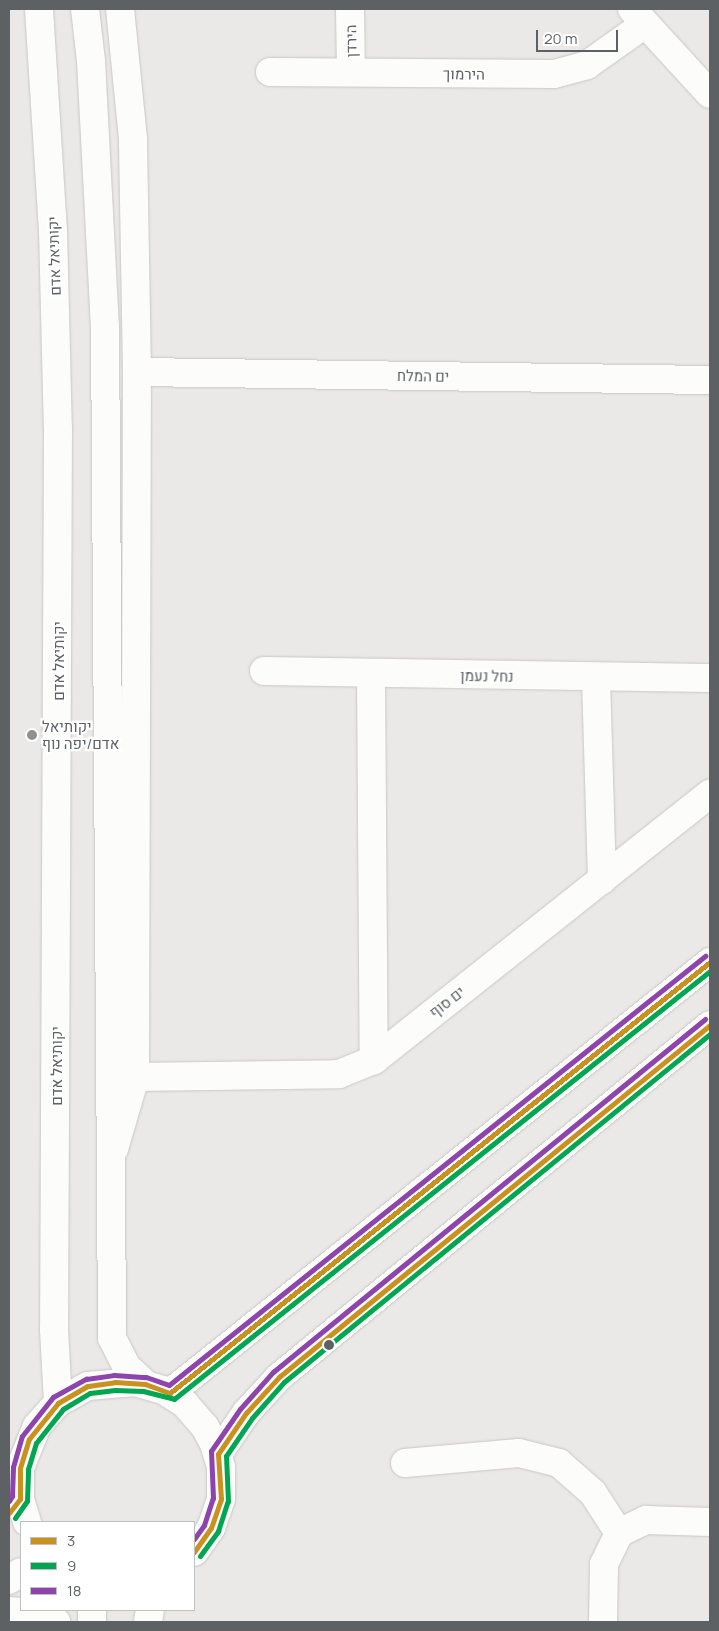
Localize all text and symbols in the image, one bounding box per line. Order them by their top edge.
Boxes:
scale bar [539,20,622,52]
street label: הירדן [342,24,360,58]
text: 20 m [544,28,577,49]
street label: הירמוך [443,65,485,83]
street label: יקותיאל אדם [44,216,64,296]
street label: ים המלח [397,367,449,385]
street label: יקותיאל אדם [50,621,68,701]
street label: נחל נעמן [460,667,514,685]
place label: יקותיאל אדם/יפה נוף [42,717,119,752]
marker: יקותיאל אדם/יפה נוף [26,729,38,741]
street label: ים סוף [426,983,468,1021]
street label: יקותיאל אדם [48,1026,66,1106]
unlabelled marker [324,1340,334,1350]
legend [20,1521,195,1611]
text: 3 [67,1530,75,1551]
text: 9 [67,1555,76,1576]
text: 18 [67,1580,82,1601]

